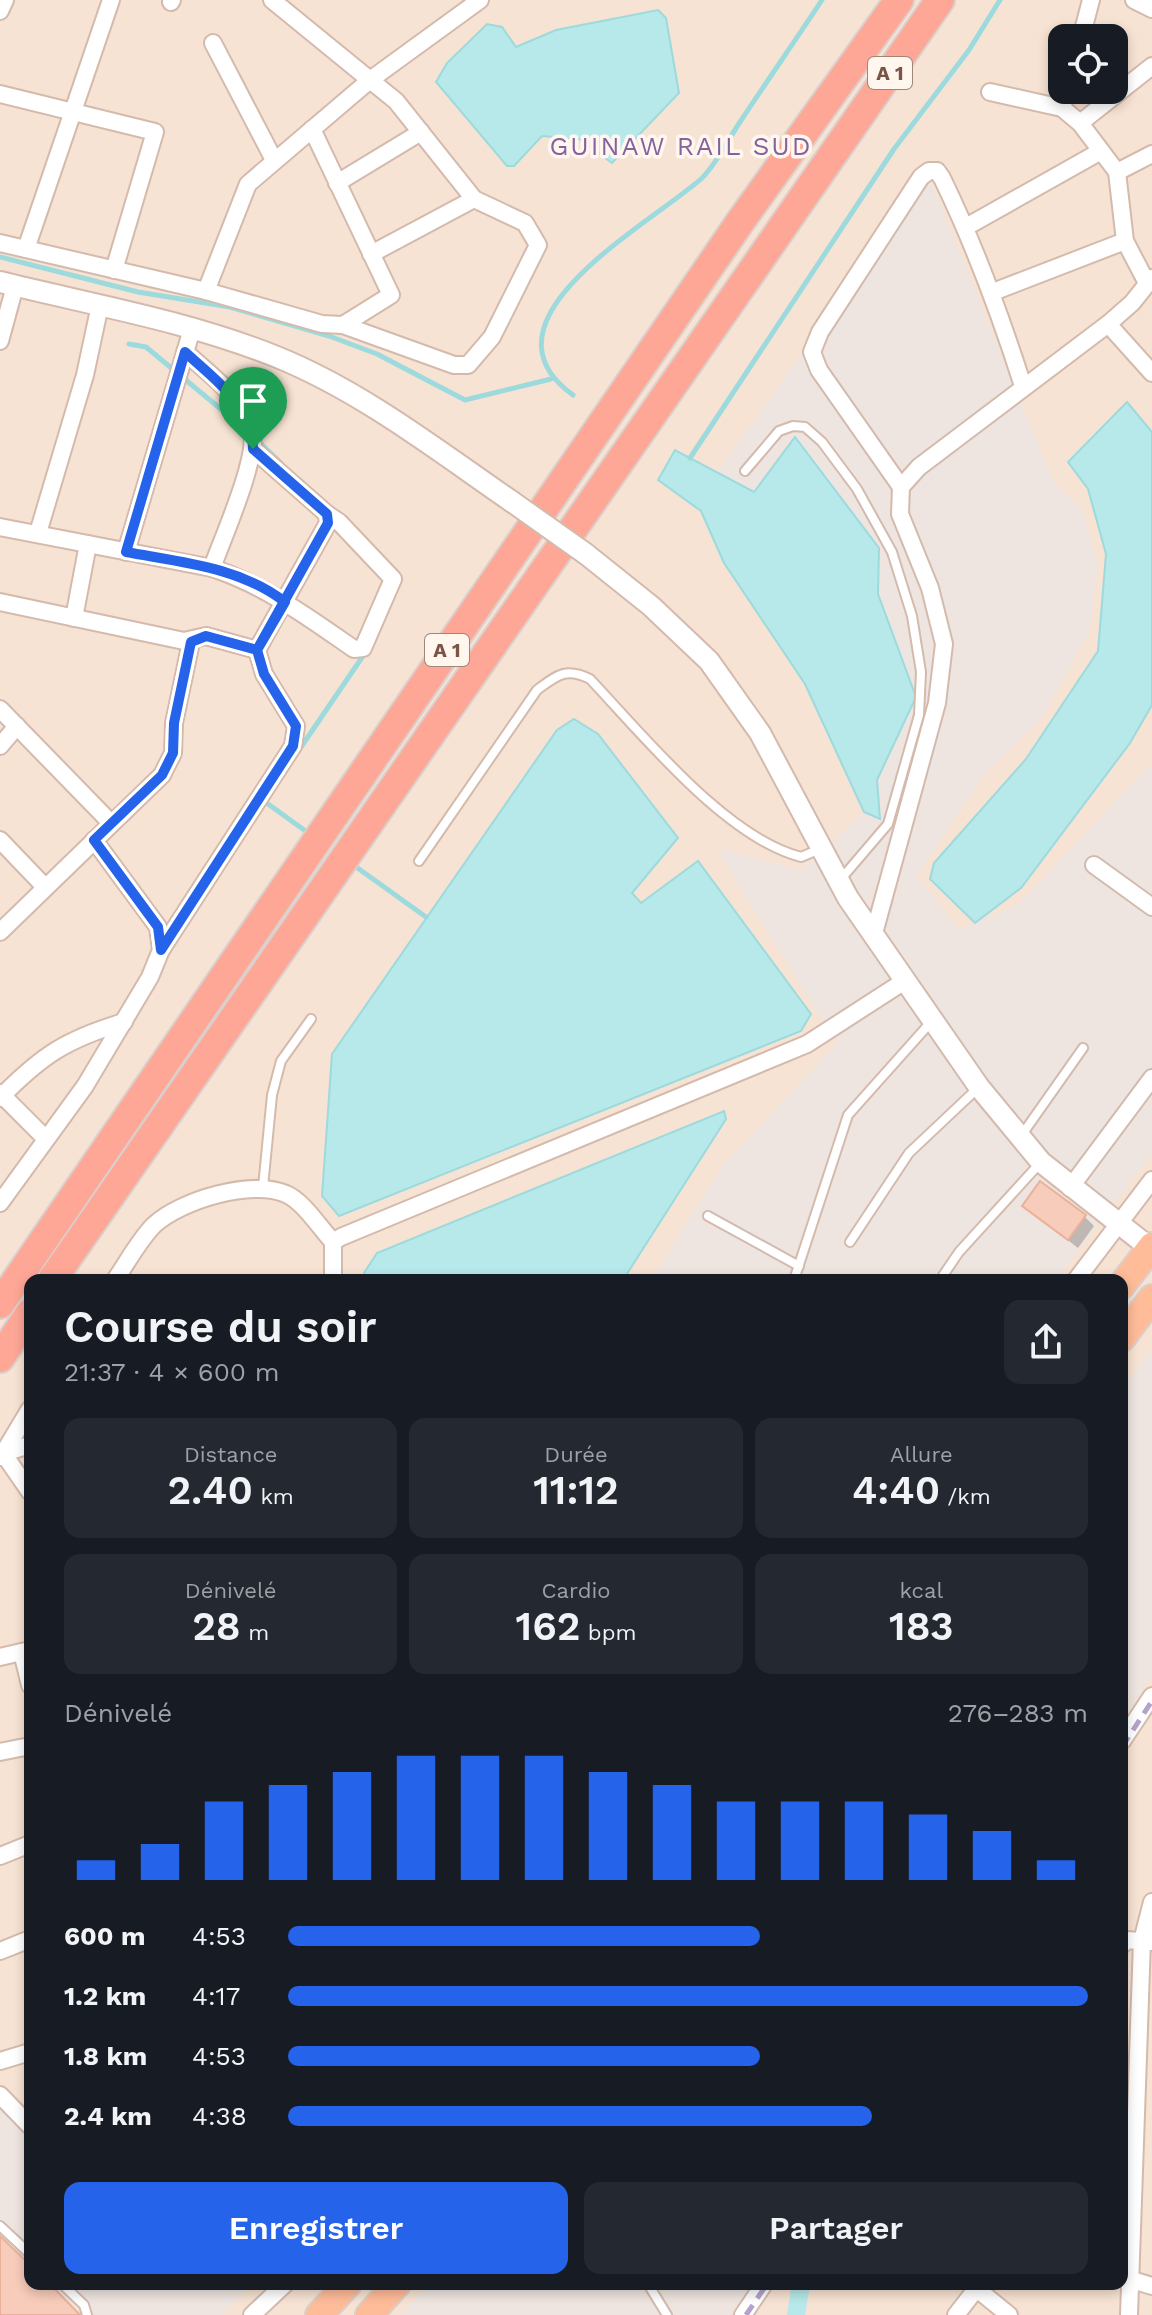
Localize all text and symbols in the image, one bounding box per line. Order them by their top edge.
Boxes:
map controls [1048,24,1128,104]
button: locate [1048,24,1128,104]
road number: A 1 [868,57,912,89]
district label: GUINAW RAIL SUD [549,131,813,161]
pin [219,367,287,449]
icon: arrive [231,379,275,423]
road number: A 1 [425,634,469,666]
button: share [1004,1300,1088,1384]
text: Course du soir [64,1301,377,1353]
text: 21:37 · 4 × 600 m [64,1357,280,1387]
text: Distance [184,1442,277,1467]
text: Durée [544,1442,608,1467]
text: Allure [890,1442,953,1467]
text: 2.40 [167,1467,253,1514]
text: 11:12 [533,1467,619,1514]
text: 4:40 [852,1467,940,1514]
text: km [253,1484,294,1509]
text: /km [940,1484,991,1509]
text: Dénivelé [185,1578,276,1603]
text: Cardio [541,1578,611,1603]
text: kcal [900,1578,943,1603]
text: 28 [192,1603,241,1650]
text: 162 [516,1603,580,1650]
text: 183 [889,1603,954,1650]
text: m [241,1620,269,1645]
text: bpm [580,1620,636,1645]
text: Dénivelé [64,1698,172,1728]
text: 276–283 m [948,1698,1088,1728]
text: 600 m [64,1921,145,1951]
text: 4:53 [192,1921,246,1951]
text: 1.2 km [64,1981,146,2011]
text: 4:17 [192,1981,240,2011]
text: 1.8 km [64,2041,147,2071]
text: 4:53 [192,2041,246,2071]
text: 2.4 km [64,2101,152,2131]
text: 4:38 [192,2101,247,2131]
button: Enregistrer [64,2182,568,2274]
button: Partager [584,2182,1088,2274]

